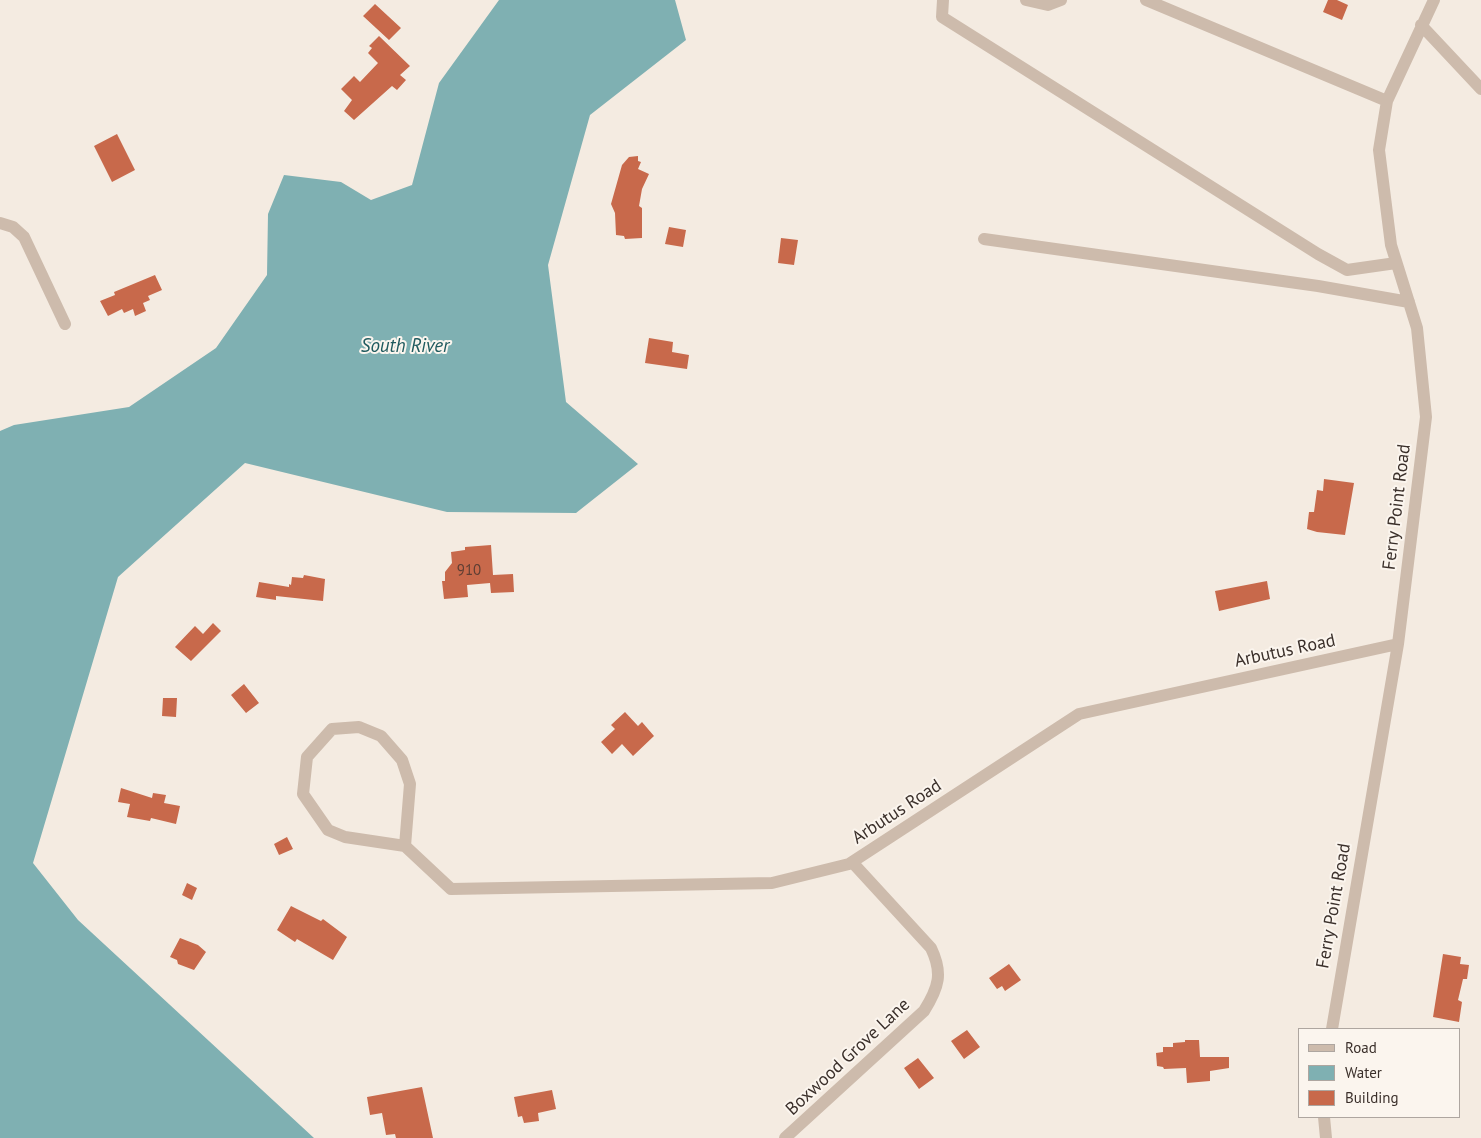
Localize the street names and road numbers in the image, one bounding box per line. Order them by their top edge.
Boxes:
street label: Ferry Point Road [1379,443,1415,571]
street label: Arbutus Road [1233,630,1337,672]
street label: Arbutus Road [848,775,946,849]
street label: Ferry Point Road [1312,842,1356,970]
street label: Boxwood Grove Lane [782,994,914,1120]

